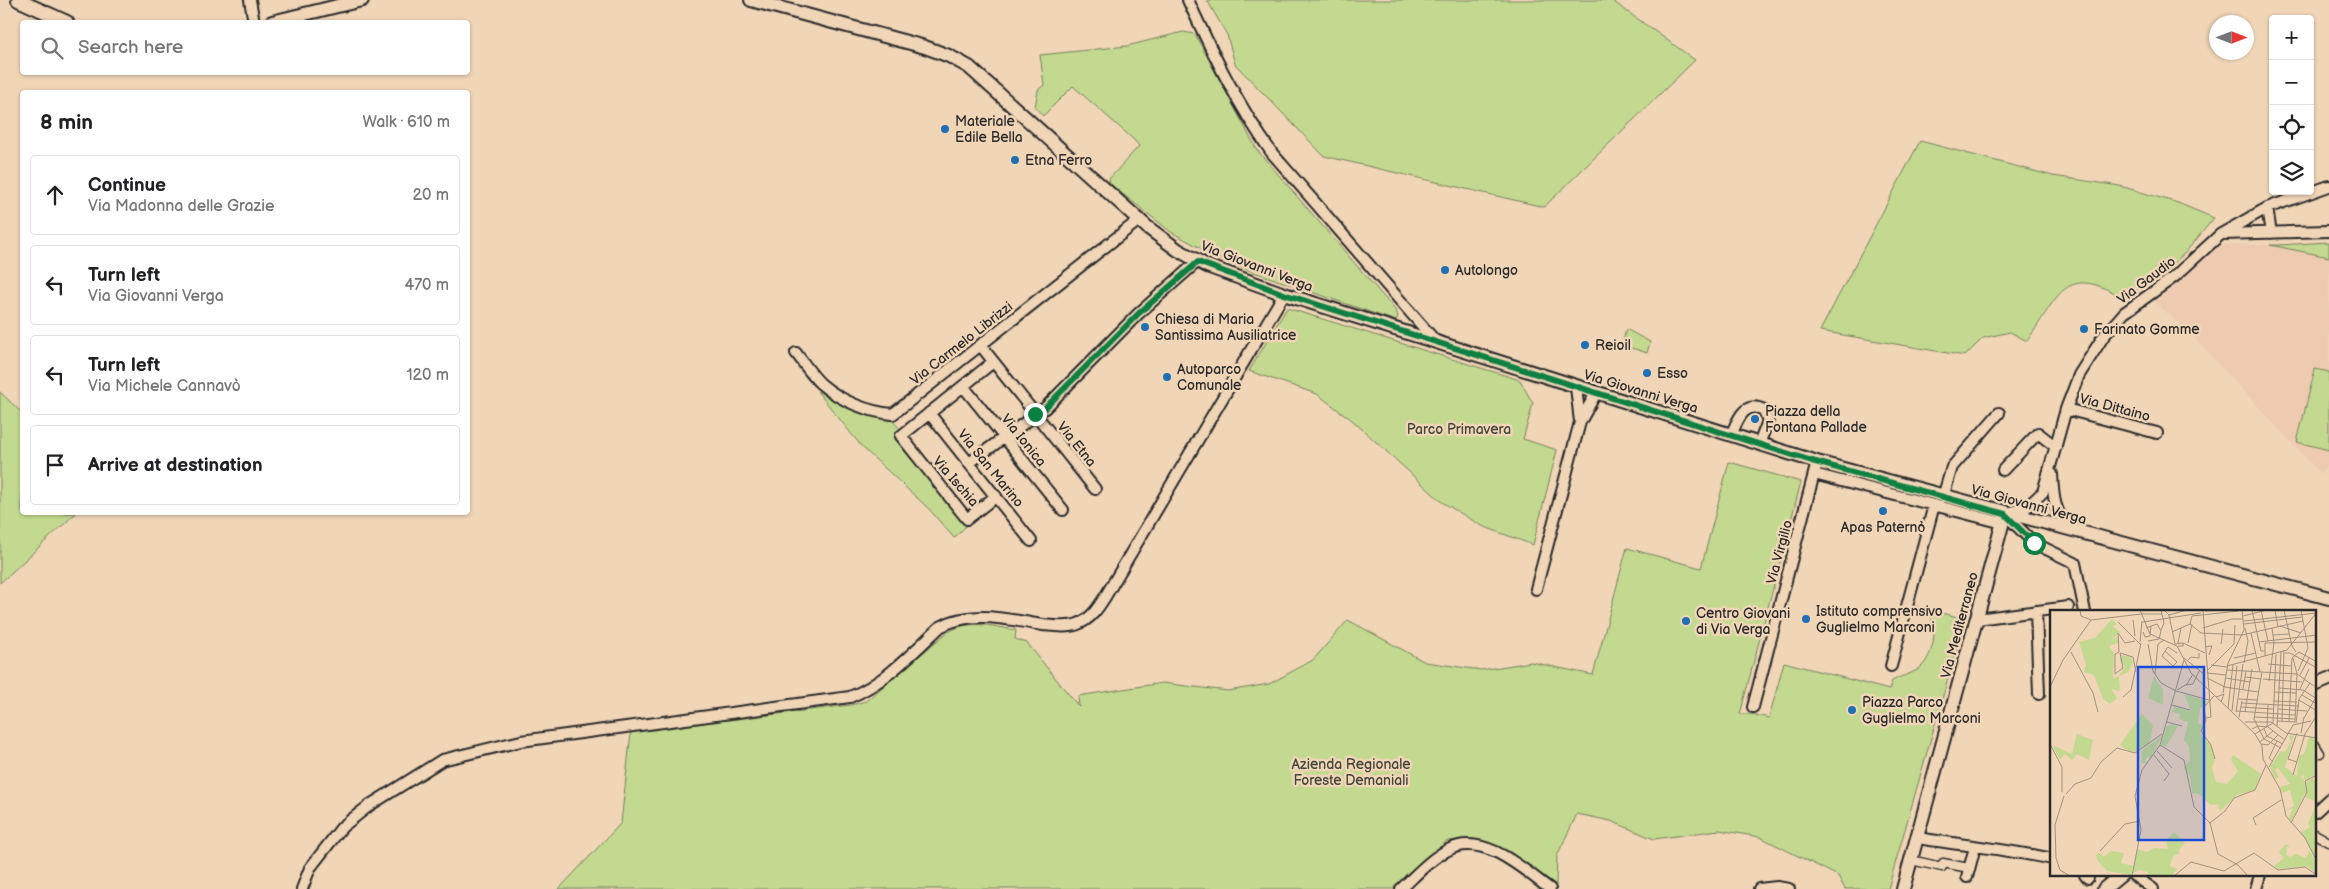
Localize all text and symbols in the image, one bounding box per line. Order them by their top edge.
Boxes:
north arrow [2209,15,2254,60]
map controls [2269,15,2314,195]
button: + [2269,15,2314,60]
search box [20,20,470,75]
icon: search [38,34,66,62]
text: Search here [78,36,183,59]
button: − [2269,60,2314,105]
button: locate [2269,105,2314,150]
text: 8 min [40,110,93,135]
text: Walk · 610 m [362,113,450,132]
place label: Materiale Edile Bella [955,113,1023,146]
marker: Materiale Edile Bella [939,123,951,135]
button: layers [2269,150,2314,195]
place label: Etna Ferro [1025,152,1092,169]
marker: Etna Ferro [1009,154,1021,166]
text: Continue [88,174,166,197]
icon: ahead [41,181,69,209]
text: 20 m [413,186,449,205]
text: Via Madonna delle Grazie [88,197,274,216]
street label: Via Giovanni Verga [1198,237,1315,296]
street label: Via Gaudio [2114,253,2179,308]
place label: Autolongo [1455,262,1518,279]
text: Turn left [88,264,160,287]
marker: Autolongo [1439,264,1451,276]
icon: left [41,271,69,299]
text: 470 m [404,276,449,295]
text: Via Giovanni Verga [88,287,224,306]
street label: Via Carmelo Librizzi [907,298,1016,389]
place label: Chiesa di Maria Santissima Ausiliatrice [1155,311,1296,344]
marker: Chiesa di Maria Santissima Ausiliatrice [1139,321,1151,333]
place label: Farinato Gomme [2094,321,2200,338]
marker: Farinato Gomme [2078,323,2090,335]
place label: Reioil [1595,337,1631,354]
marker: Reioil [1579,339,1591,351]
text: Turn left [88,354,160,377]
icon: left [41,361,69,389]
place label: Autoparco Comunale [1177,361,1241,394]
place label: Esso [1657,365,1688,382]
text: 120 m [406,366,449,385]
street label: Via Giovanni Verga [1582,366,1700,417]
marker: Esso [1641,367,1653,379]
marker: Autoparco Comunale [1161,371,1173,383]
text: Via Michele Cannavò [88,377,241,396]
street label: Via Dittaino [2078,390,2152,425]
route end [1024,403,1047,426]
place label: Piazza della Fontana Pallade [1765,403,1867,436]
street label: Via Ionica [997,411,1050,470]
marker: Piazza della Fontana Pallade [1749,413,1761,425]
street label: Via Etna [1053,418,1100,470]
park label: Parco Primavera [1407,421,1511,438]
street label: Via San Marino [954,426,1027,511]
icon: arrive [41,451,69,479]
street label: Via Ischia [929,453,982,510]
text: Arrive at destination [88,454,263,477]
street label: Via Giovanni Verga [1969,481,2089,528]
marker: Apas Paternò [1877,505,1889,517]
street label: Via Virgilio [1763,518,1796,586]
place label: Apas Paternò [1841,519,1925,536]
route start [2023,532,2046,555]
street label: Via Mediterraneo [1937,570,1982,680]
place label: Istituto comprensivo Guglielmo Marconi [1816,603,1943,636]
place label: Centro Giovani di Via Verga [1696,605,1790,638]
inset map [2050,610,2316,876]
marker: Istituto comprensivo Guglielmo Marconi [1800,613,1812,625]
marker: Centro Giovani di Via Verga [1680,615,1692,627]
place label: Piazza Parco Guglielmo Marconi [1862,694,1981,727]
marker: Piazza Parco Guglielmo Marconi [1846,704,1858,716]
park label: Azienda Regionale Foreste Demaniali [1291,756,1411,789]

